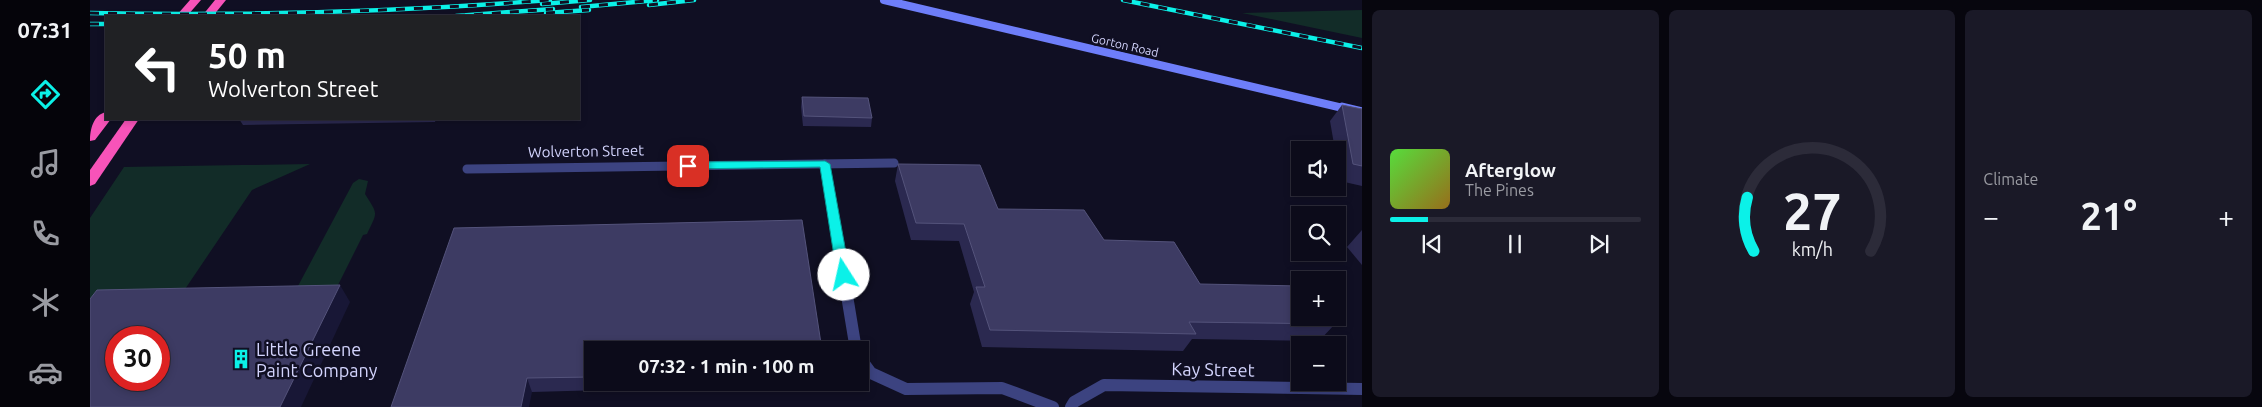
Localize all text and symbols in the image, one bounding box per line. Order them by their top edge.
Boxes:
text: 07:31 [17,17,73,42]
street label: Gorton Road [1090,31,1160,59]
icon: left [125,35,190,100]
text: 50 m [208,35,286,75]
text: Wolverton Street [208,76,378,101]
icon: directions [28,77,63,112]
street label: Wolverton Street [528,141,644,161]
map controls [1291,141,1346,391]
button: sound [1291,141,1346,196]
pin [667,145,709,187]
icon: music [28,146,63,181]
icon: arrive [674,152,702,180]
text: Afterglow [1465,159,1556,181]
text: Climate [1983,170,2038,188]
text: The Pines [1465,181,1534,199]
text: 27 [1783,182,1841,240]
text: 21° [2081,195,2137,237]
text: − [1983,201,1999,232]
text: + [2218,201,2234,232]
button: search [1291,206,1346,261]
icon: phone [28,216,63,251]
icon: previous [1418,230,1446,258]
icon: pause [1501,230,1529,258]
icon: next [1585,230,1613,258]
text: km/h [1791,239,1833,259]
position arrow [817,248,869,300]
button: + [1291,271,1346,326]
icon: climate [28,285,63,320]
speed limit sign: 30 [105,326,170,391]
button: − [1291,336,1346,391]
place label: Little Greene Paint Company [256,339,378,380]
building icon: Little Greene Paint Company [230,348,252,370]
icon: car [28,355,63,390]
text: 07:32 · 1 min · 100 m [639,355,814,377]
street label: Kay Street [1171,358,1255,380]

